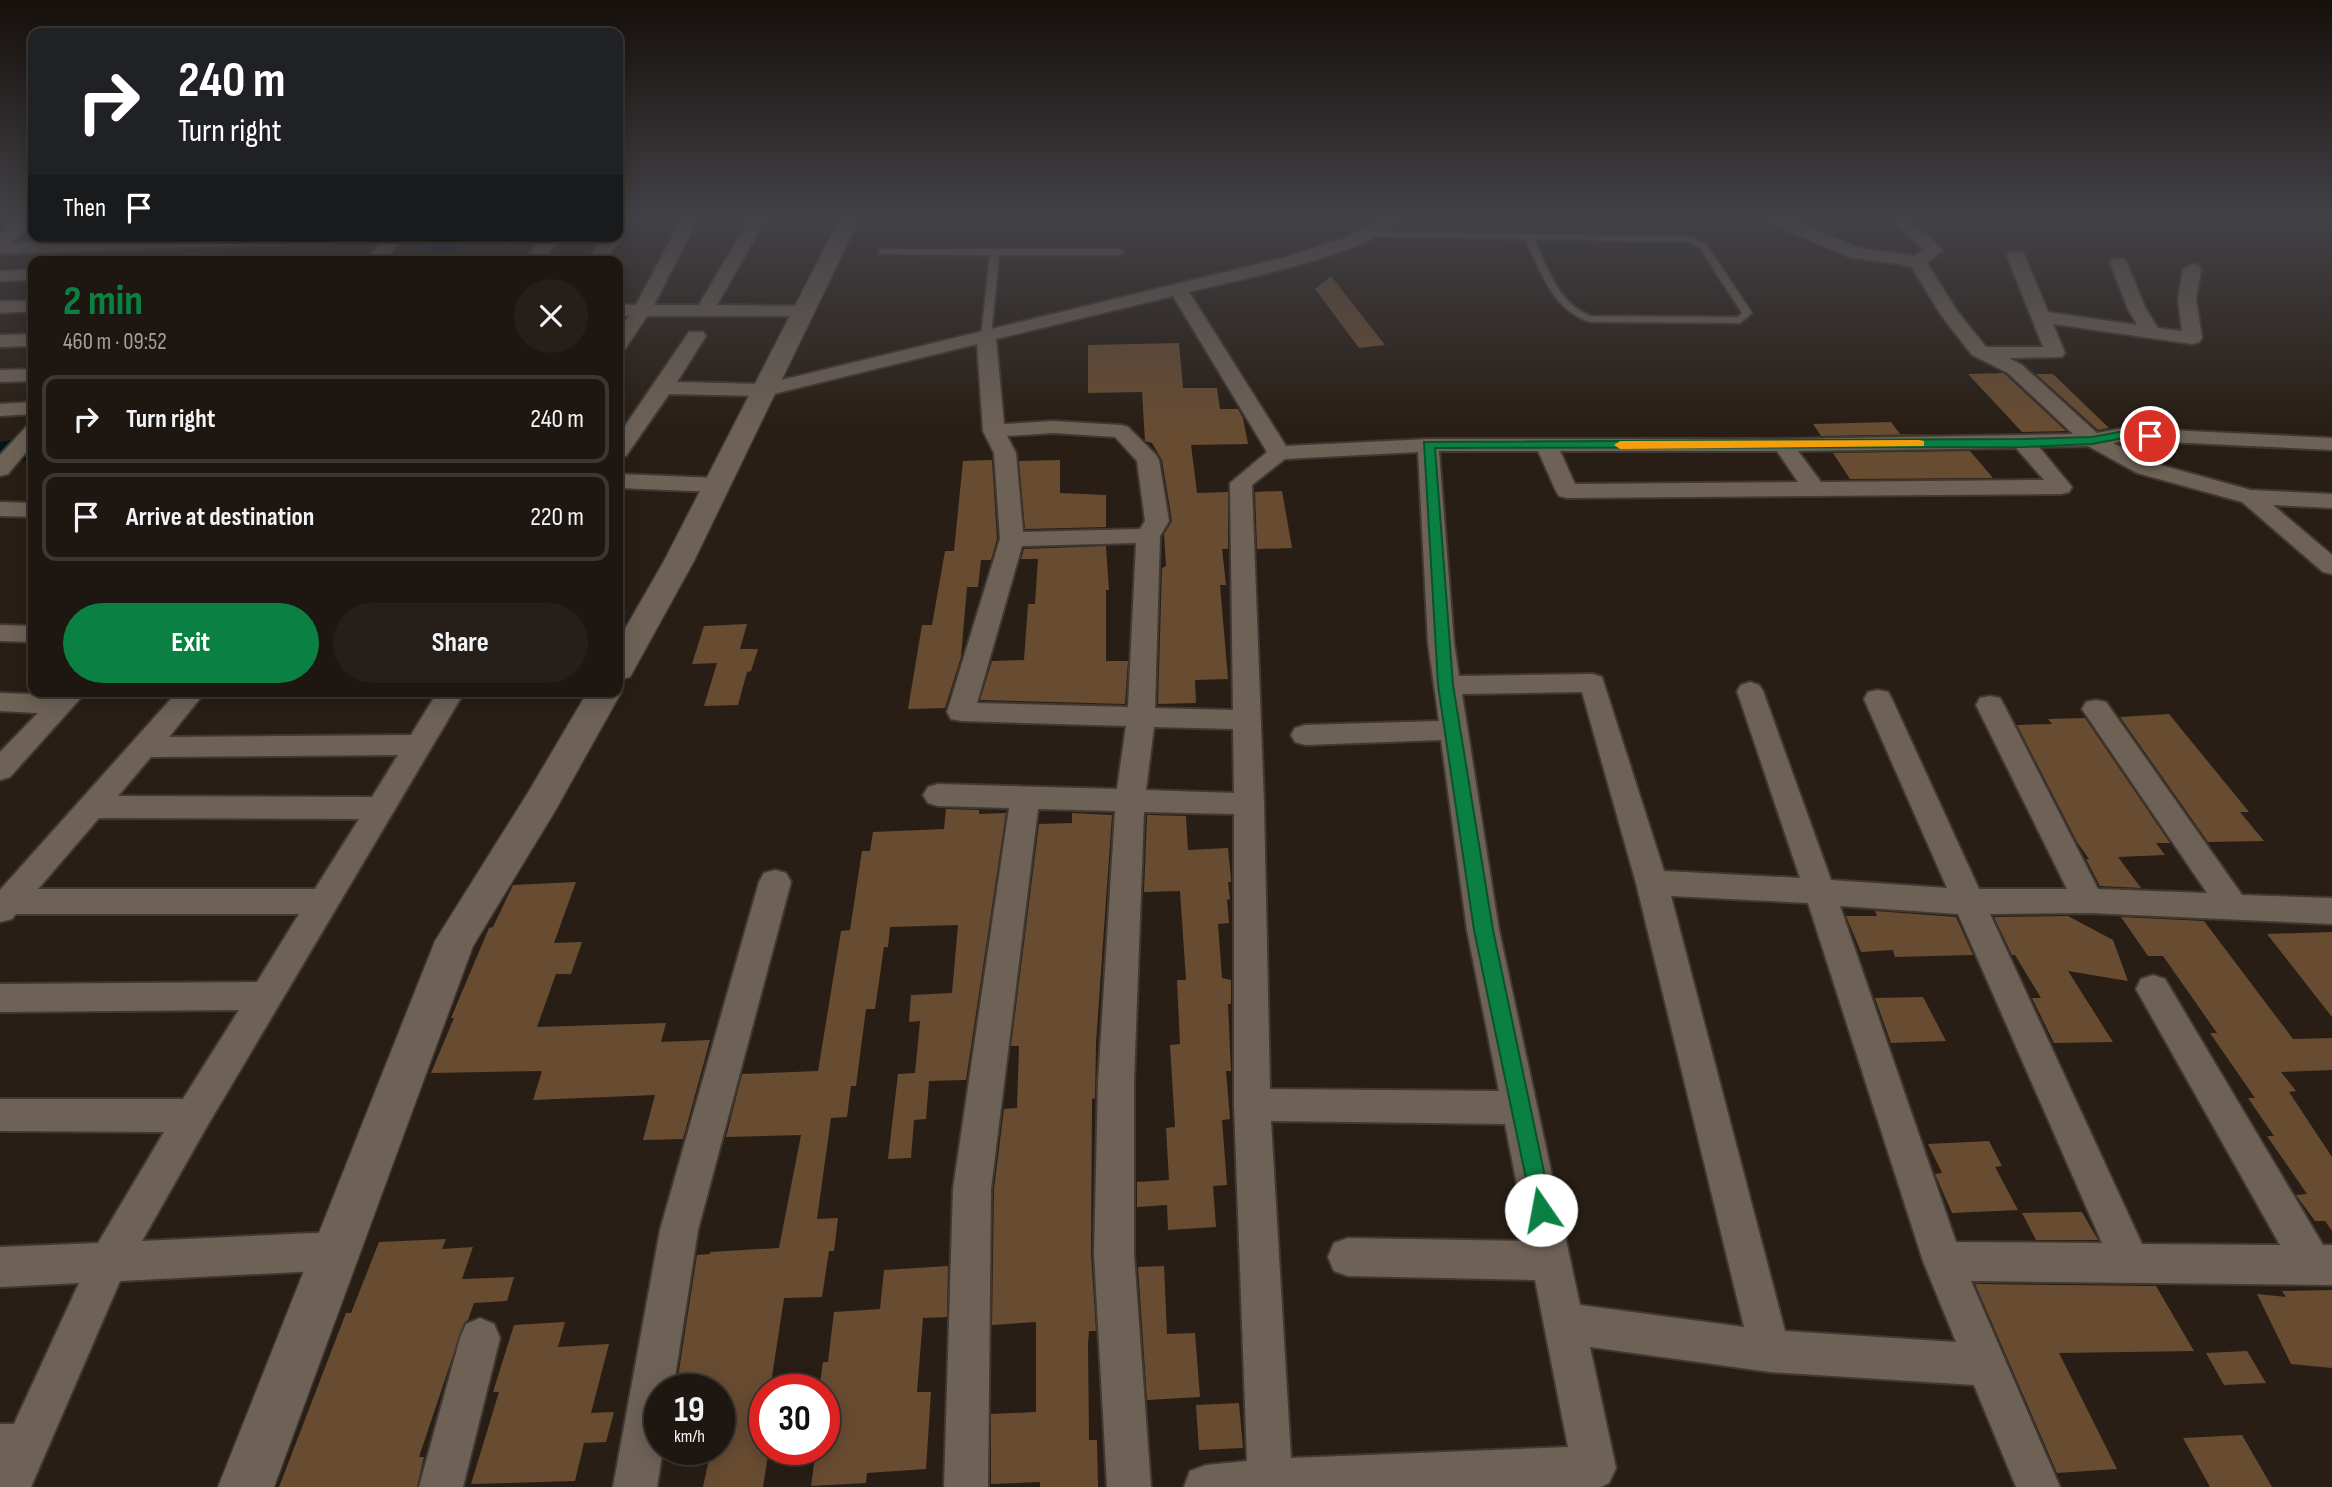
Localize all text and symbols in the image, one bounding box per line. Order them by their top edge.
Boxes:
text: 240 m [178,52,286,111]
icon: right [63,56,154,147]
text: Turn right [178,112,282,151]
icon: arrive [120,189,158,227]
text: Then [63,193,106,224]
text: 2 min [63,276,143,327]
button: close [514,279,588,353]
text: 460 m · 09:52 [63,328,167,356]
icon: right [67,400,105,438]
text: Turn right [126,404,215,435]
text: 240 m [530,404,584,435]
pin [2120,406,2180,466]
icon: arrive [2131,417,2169,455]
icon: arrive [67,498,105,536]
text: Arrive at destination [126,502,314,533]
text: 220 m [530,502,584,533]
button: Exit [63,603,319,683]
button: Share [333,603,588,683]
position arrow [1504,1173,1578,1247]
speed limit sign: 30 [749,1374,840,1465]
text: 19 [674,1389,705,1432]
text: km/h [674,1426,705,1447]

